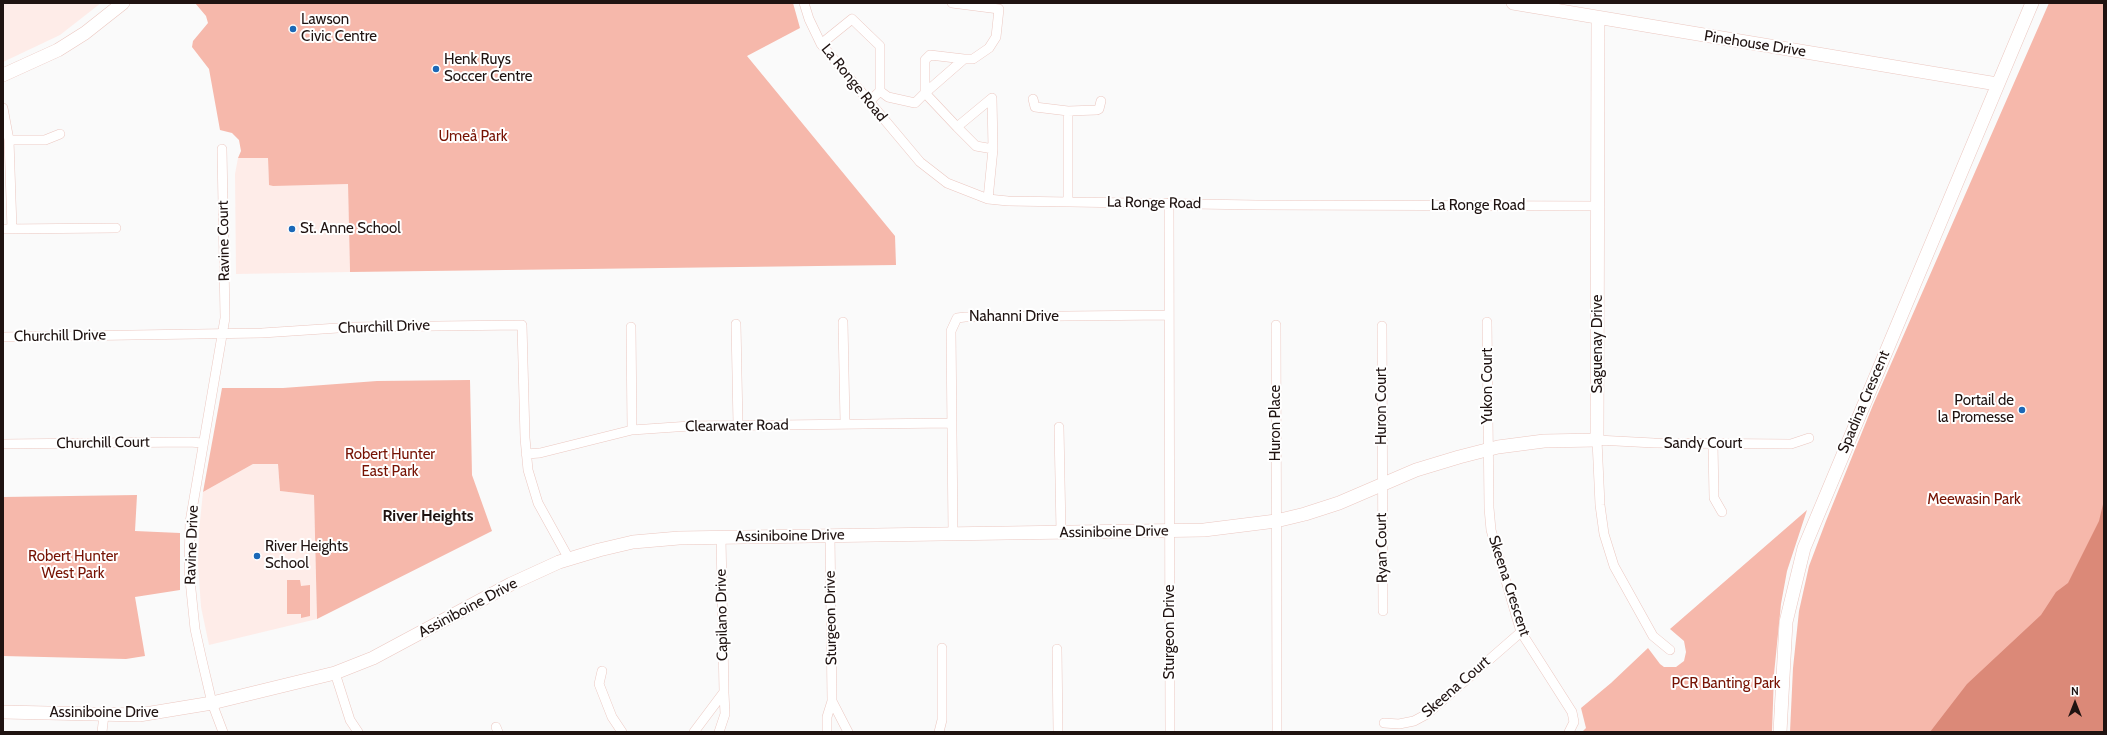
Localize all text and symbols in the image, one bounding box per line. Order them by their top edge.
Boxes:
place label: Lawson Civic Centre [301,11,377,46]
marker: Lawson Civic Centre [288,24,298,34]
street label: Pinehouse Drive [1703,27,1807,61]
street label: La Ronge Road [817,41,891,125]
place label: Henk Ruys Soccer Centre [444,51,532,86]
marker: Henk Ruys Soccer Centre [431,64,441,74]
park label: Umeå Park [438,128,508,146]
street label: La Ronge Road [1107,193,1201,213]
street label: La Ronge Road [1431,197,1525,215]
street label: Ravine Court [214,200,234,282]
place label: St. Anne School [300,220,401,238]
marker: St. Anne School [287,224,297,234]
street label: Saguenay Drive [1589,295,1607,393]
street label: Nahanni Drive [969,308,1059,326]
street label: Churchill Drive [338,316,430,338]
street label: Churchill Drive [14,326,106,346]
street label: Yukon Court [1479,348,1497,424]
street label: Spadina Crescent [1834,348,1894,456]
street label: Huron Court [1373,367,1391,445]
street label: Huron Place [1267,385,1285,461]
place label: Portail de la Promesse [1938,392,2014,427]
marker: Portail de la Promesse [2017,405,2027,415]
street label: Clearwater Road [685,416,789,436]
street label: Churchill Court [56,433,150,453]
street label: Sandy Court [1664,435,1742,453]
park label: Robert Hunter East Park [345,446,435,481]
park label: Meewasin Park [1927,491,2021,509]
street label: Ravine Drive [182,505,202,585]
district label: River Heights [382,506,474,526]
street label: Ryan Court [1372,513,1392,583]
street label: Assiniboine Drive [1059,522,1169,542]
street label: Assiniboine Drive [735,526,845,546]
street label: Skeena Crescent [1484,533,1534,639]
place label: River Heights School [265,538,348,573]
park label: Robert Hunter West Park [28,548,118,583]
marker: River Heights School [252,551,262,561]
street label: Capilano Drive [712,569,732,661]
street label: Sturgeon Drive [821,570,841,666]
street label: Assiniboine Drive [416,574,520,642]
street label: Sturgeon Drive [1161,585,1179,679]
street label: Skeena Court [1418,653,1494,721]
park label: PCR Banting Park [1671,675,1781,693]
north arrow [2055,683,2095,723]
text: N [2071,684,2079,698]
street label: Assiniboine Drive [49,704,159,722]

